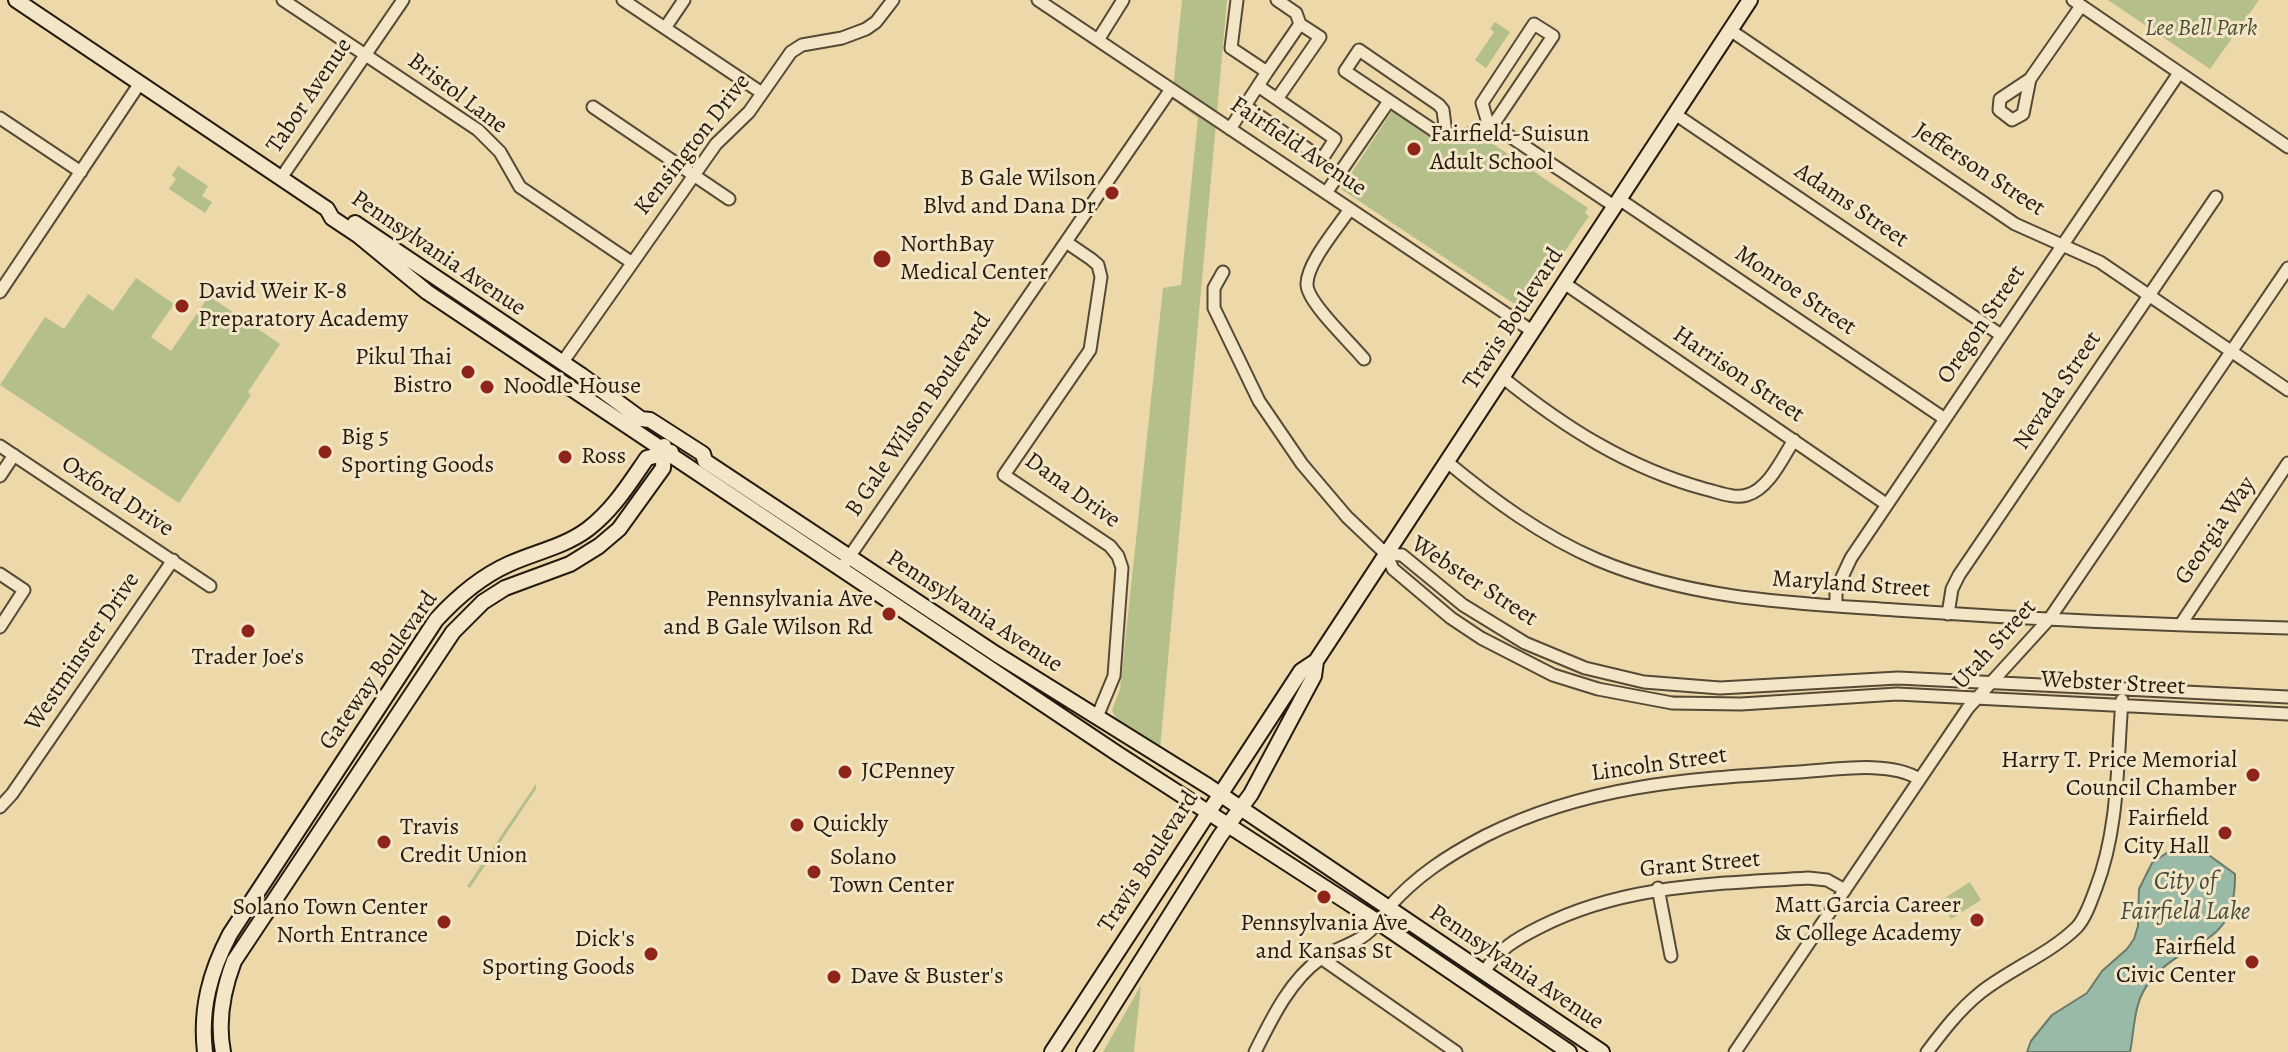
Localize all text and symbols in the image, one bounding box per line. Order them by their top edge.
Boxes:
park label: Lee Bell Park [2145,15,2257,43]
street label: Tabor Avenue [261,33,359,159]
street label: Bristol Lane [401,47,513,141]
street label: Kensington Drive [629,69,757,221]
street label: Fairfield Avenue [1224,91,1372,203]
street label: Jefferson Street [1908,117,2050,223]
place label: Fairfield-Suisun Adult School [1430,121,1589,177]
marker: Fairfield-Suisun Adult School [1405,140,1423,158]
street label: Adams Street [1789,157,1913,255]
place label: B Gale Wilson Blvd and Dana Dr [923,165,1096,221]
marker: B Gale Wilson Blvd and Dana Dr [1103,184,1121,202]
street label: Pennsylvania Avenue [345,185,531,323]
place label: NorthBay Medical Center [900,231,1048,287]
street label: Monroe Street [1729,240,1861,342]
street label: Travis Boulevard [1458,243,1570,395]
marker: NorthBay Medical Center [871,248,893,270]
street label: Oregon Street [1932,260,2032,390]
place label: David Weir K-8 Preparatory Academy [198,278,408,334]
marker: David Weir K-8 Preparatory Academy [173,297,191,315]
street label: B Gale Wilson Boulevard [840,308,998,522]
street label: Harrison Street [1667,320,1809,430]
street label: Nevada Street [2008,326,2108,456]
place label: Pikul Thai Bistro [355,344,452,400]
marker: Pikul Thai Bistro [459,363,477,381]
place label: Noodle House [503,373,641,401]
marker: Noodle House [478,378,496,396]
place label: Big 5 Sporting Goods [341,424,494,480]
marker: Big 5 Sporting Goods [316,443,334,461]
place label: Ross [581,443,626,471]
street label: Dana Drive [1019,447,1125,535]
marker: Ross [556,448,574,466]
street label: Oxford Drive [56,450,178,544]
street label: Georgia Way [2169,472,2263,590]
street label: Webster Street [1405,530,1543,634]
street label: Pennsylvania Avenue [881,544,1067,680]
street label: Maryland Street [1771,565,1931,605]
street label: Westminster Drive [19,567,147,737]
street label: Gateway Boulevard [313,586,445,756]
place label: Pennsylvania Ave and B Gale Wilson Rd [663,586,873,642]
street label: Utah Street [1947,594,2043,696]
marker: Pennsylvania Ave and B Gale Wilson Rd [880,605,898,623]
marker: Trader Joe's [239,622,257,640]
place label: Trader Joe's [192,644,304,672]
street label: Webster Street [2040,666,2186,702]
street label: Lincoln Street [1589,741,1729,789]
place label: Harry T. Price Memorial Council Chamber [2001,747,2237,803]
place label: JCPenney [861,758,955,786]
marker: JCPenney [836,763,854,781]
marker: Harry T. Price Memorial Council Chamber [2244,766,2262,784]
street label: Travis Boulevard [1093,786,1205,938]
place label: Fairfield City Hall [2124,805,2209,861]
place label: Quickly [813,811,888,839]
place label: Travis Credit Union [400,814,527,870]
marker: Quickly [788,816,806,834]
marker: Fairfield City Hall [2216,824,2234,842]
marker: Travis Credit Union [375,833,393,851]
place label: Solano Town Center [830,844,954,900]
street label: Grant Street [1639,845,1761,885]
marker: Solano Town Center [805,863,823,881]
water label: City of Fairfield Lake [2120,867,2250,928]
marker: Pennsylvania Ave and Kansas St [1315,888,1333,906]
place label: Matt Garcia Career & College Academy [1774,892,1961,948]
place label: Solano Town Center North Entrance [233,894,428,950]
street label: Pennsylvania Avenue [1423,899,1609,1037]
place label: Pennsylvania Ave and Kansas St [1240,910,1408,966]
marker: Matt Garcia Career & College Academy [1968,911,1986,929]
marker: Solano Town Center North Entrance [435,913,453,931]
place label: Dick's Sporting Goods [482,926,635,982]
place label: Fairfield Civic Center [2116,934,2236,990]
marker: Dick's Sporting Goods [642,945,660,963]
marker: Fairfield Civic Center [2243,953,2261,971]
place label: Dave & Buster's [850,963,1004,991]
marker: Dave & Buster's [825,968,843,986]

